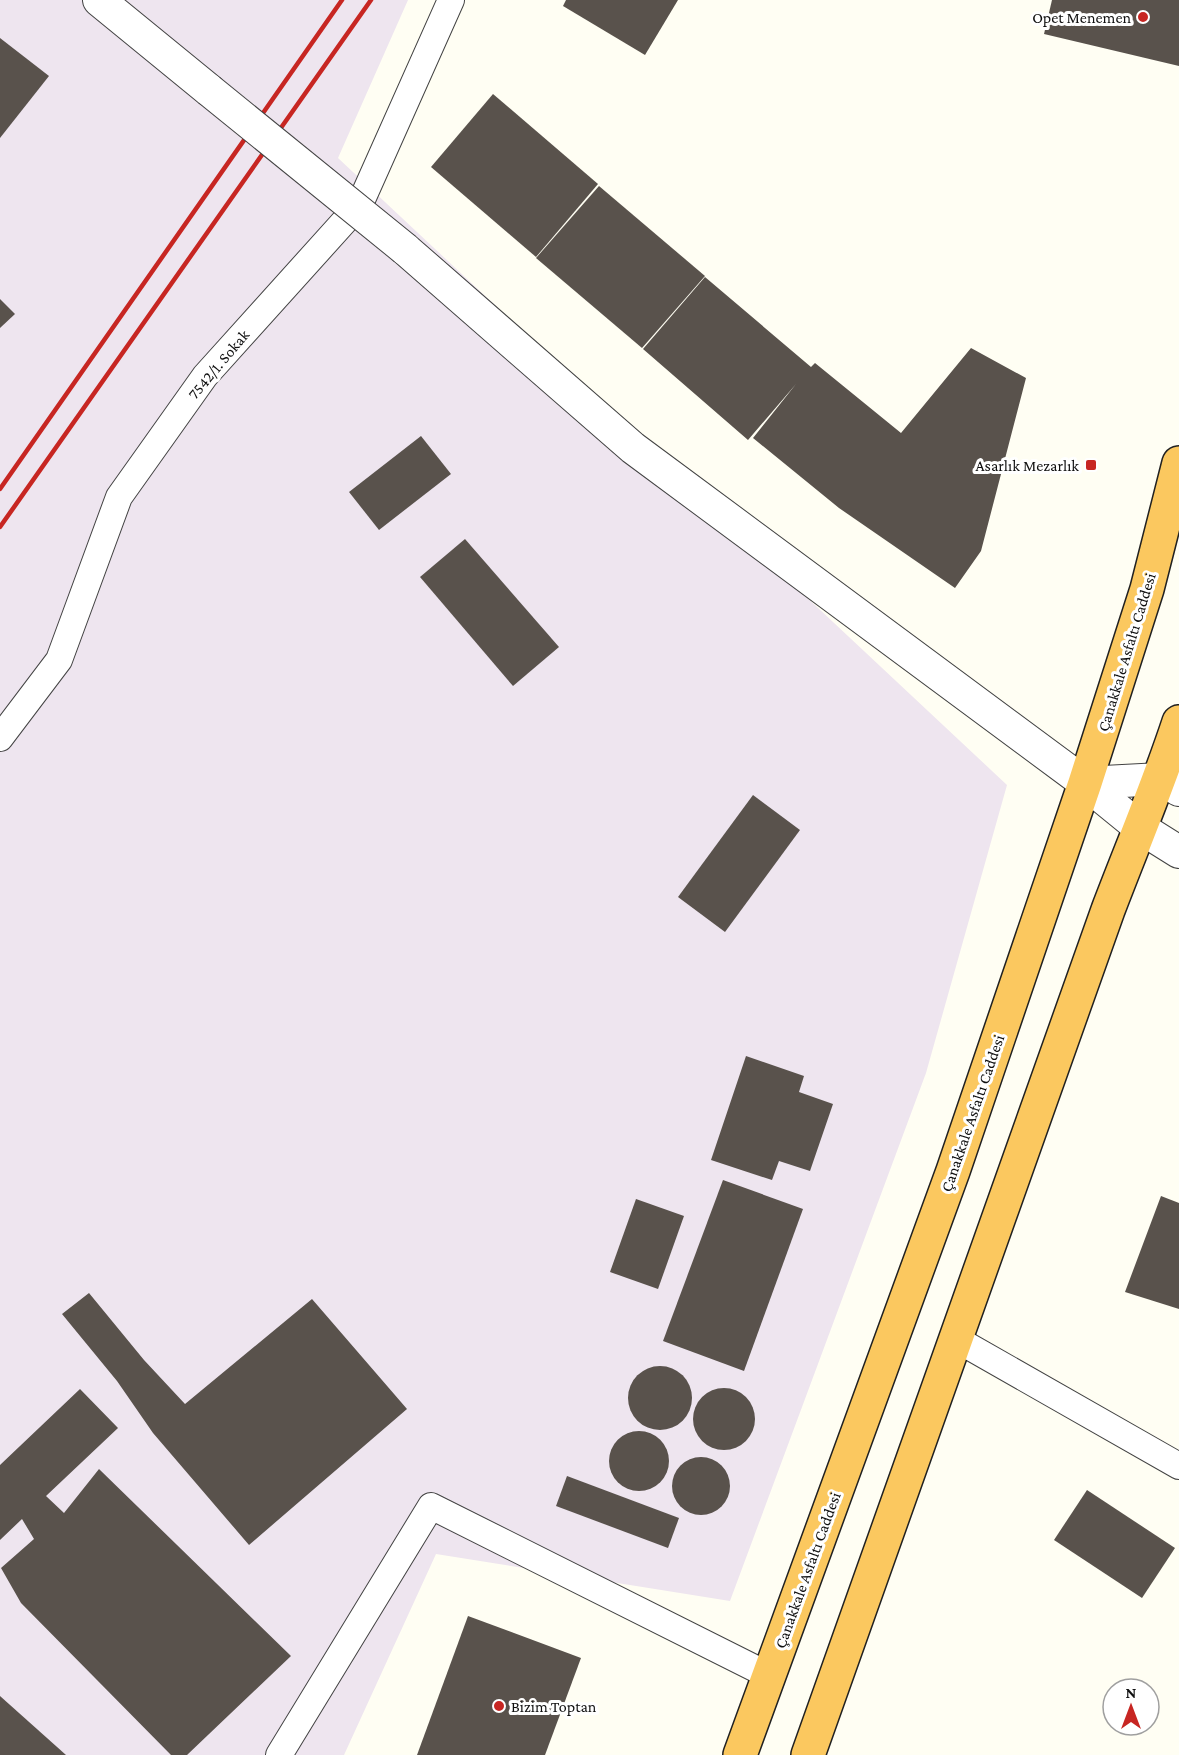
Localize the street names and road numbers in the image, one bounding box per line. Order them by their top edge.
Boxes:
street label: 7542/1. Sokak [184,326,253,403]
street label: Çanakkale Asfaltı Caddesi [1094,571,1160,734]
street label: Çanakkale Asfaltı Caddesi [938,1032,1008,1194]
street label: Çanakkale Asfaltı Caddesi [771,1490,845,1651]

